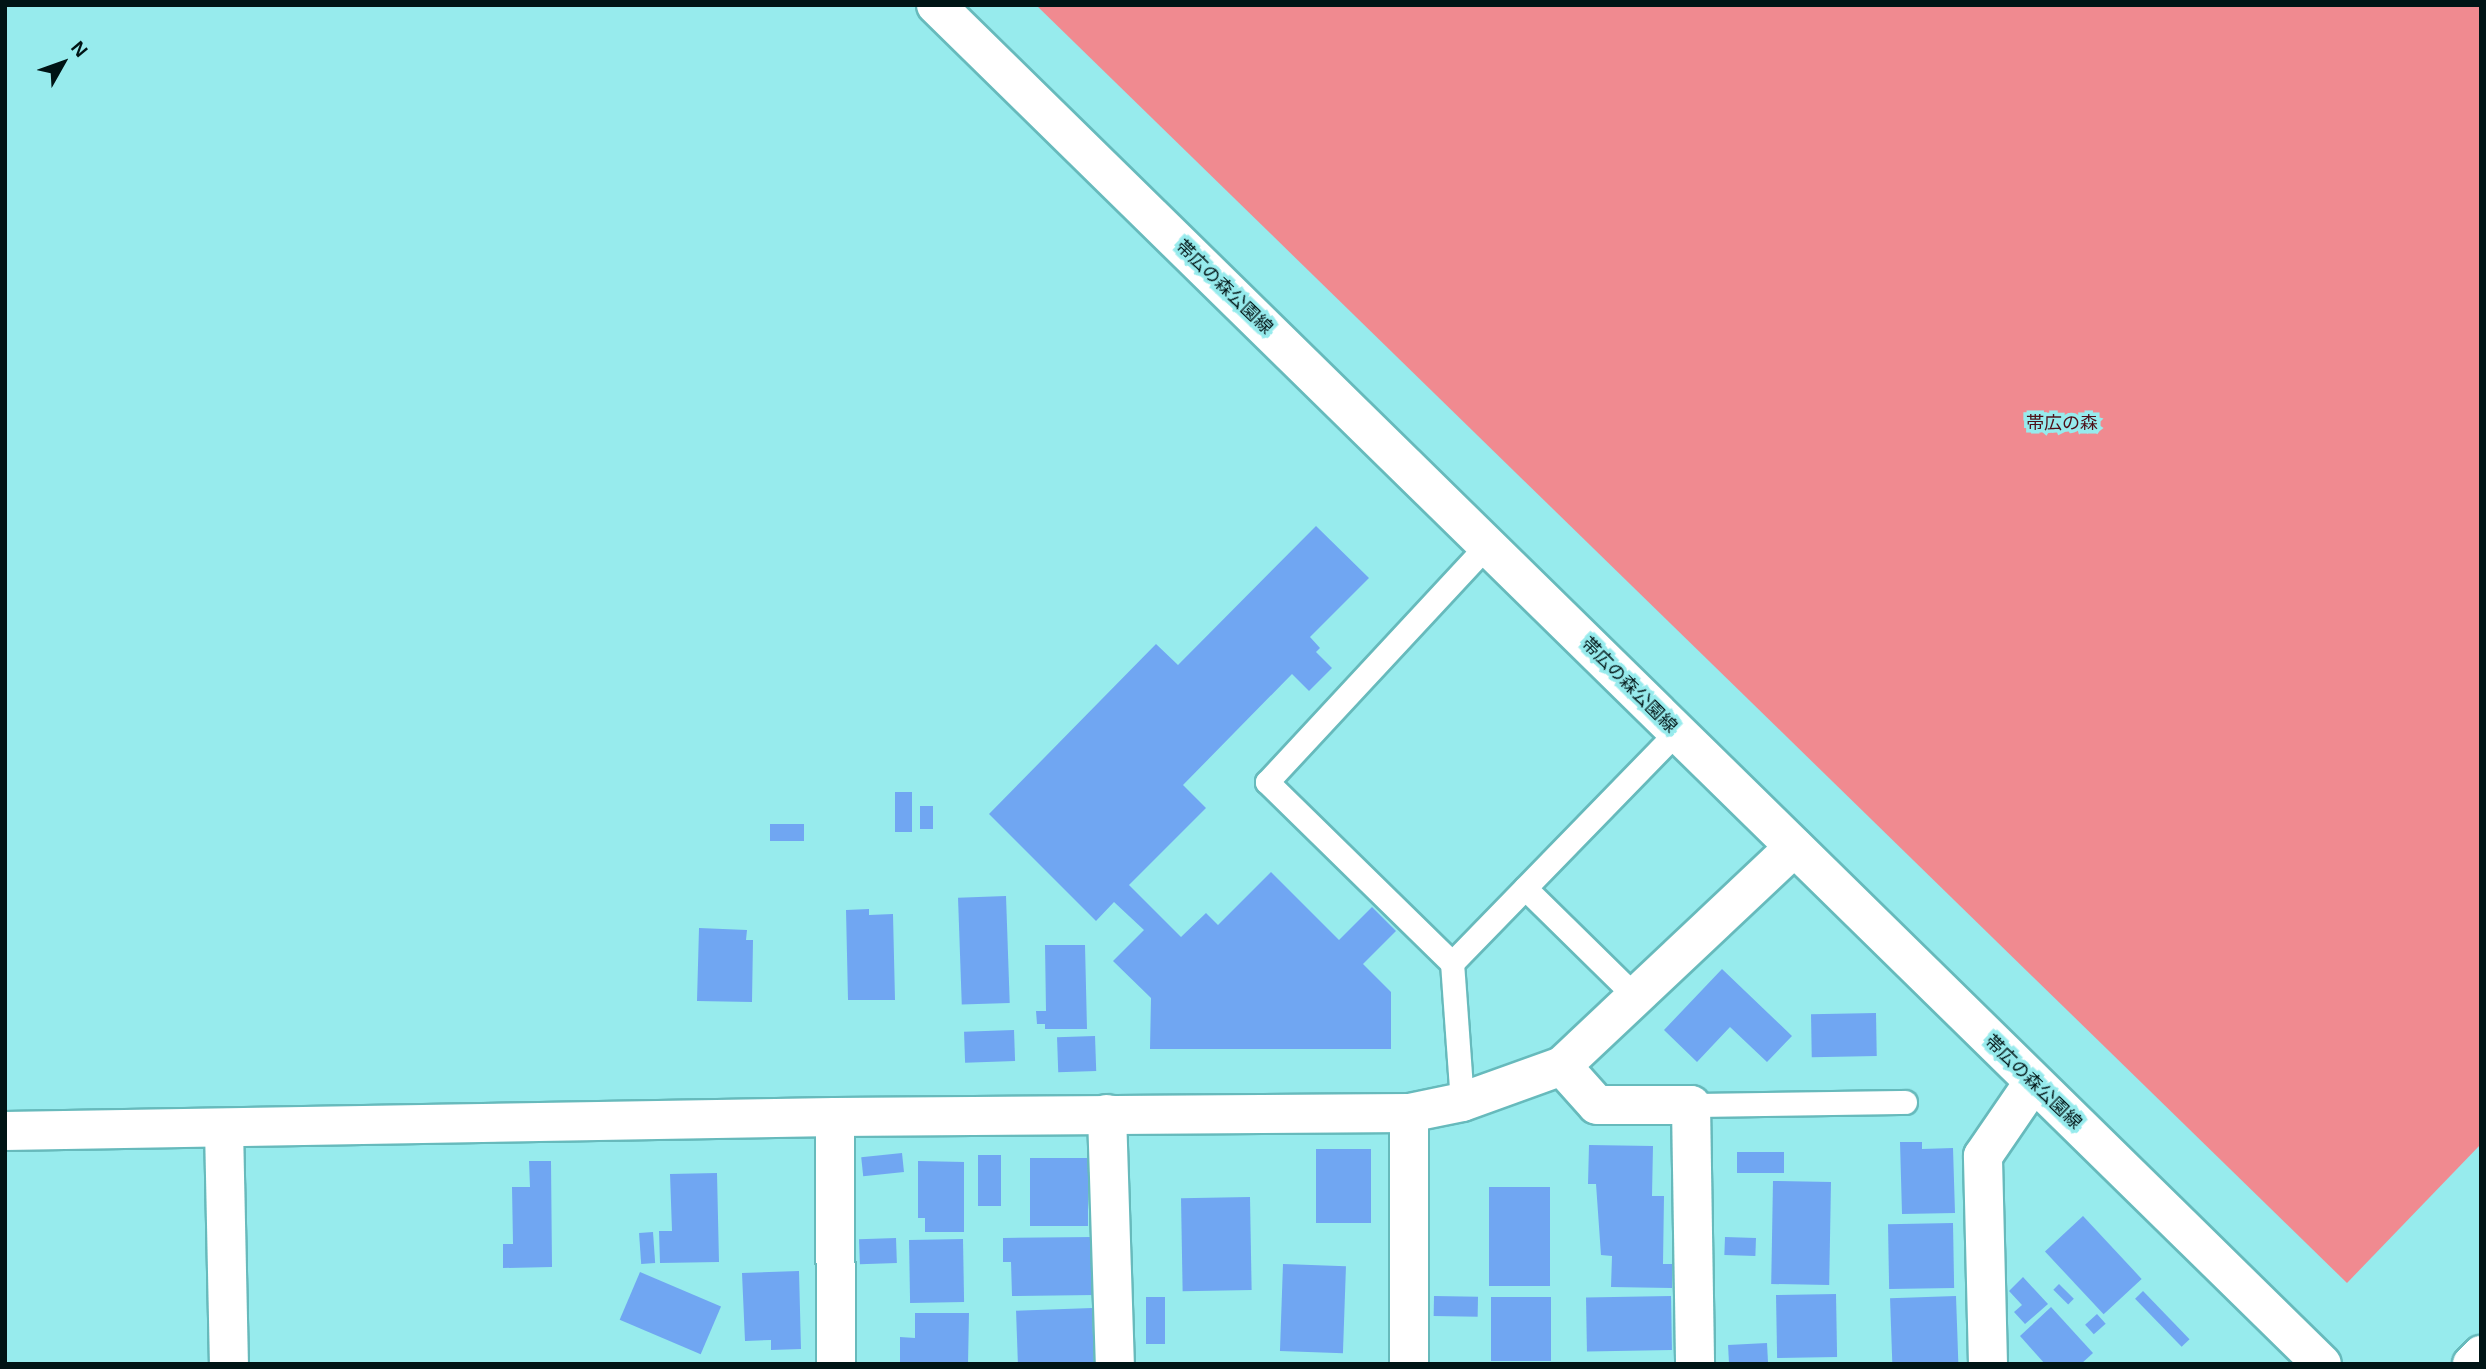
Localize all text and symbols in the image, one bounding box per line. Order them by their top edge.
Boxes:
north arrow [28,28,98,98]
text: N [67,37,92,61]
street label: 帯広の森公園線 [1171,235,1277,339]
park label: 帯広の森 [2026,412,2098,434]
street label: 帯広の森公園線 [1577,633,1681,737]
street label: 帯広の森公園線 [1980,1030,2086,1134]

